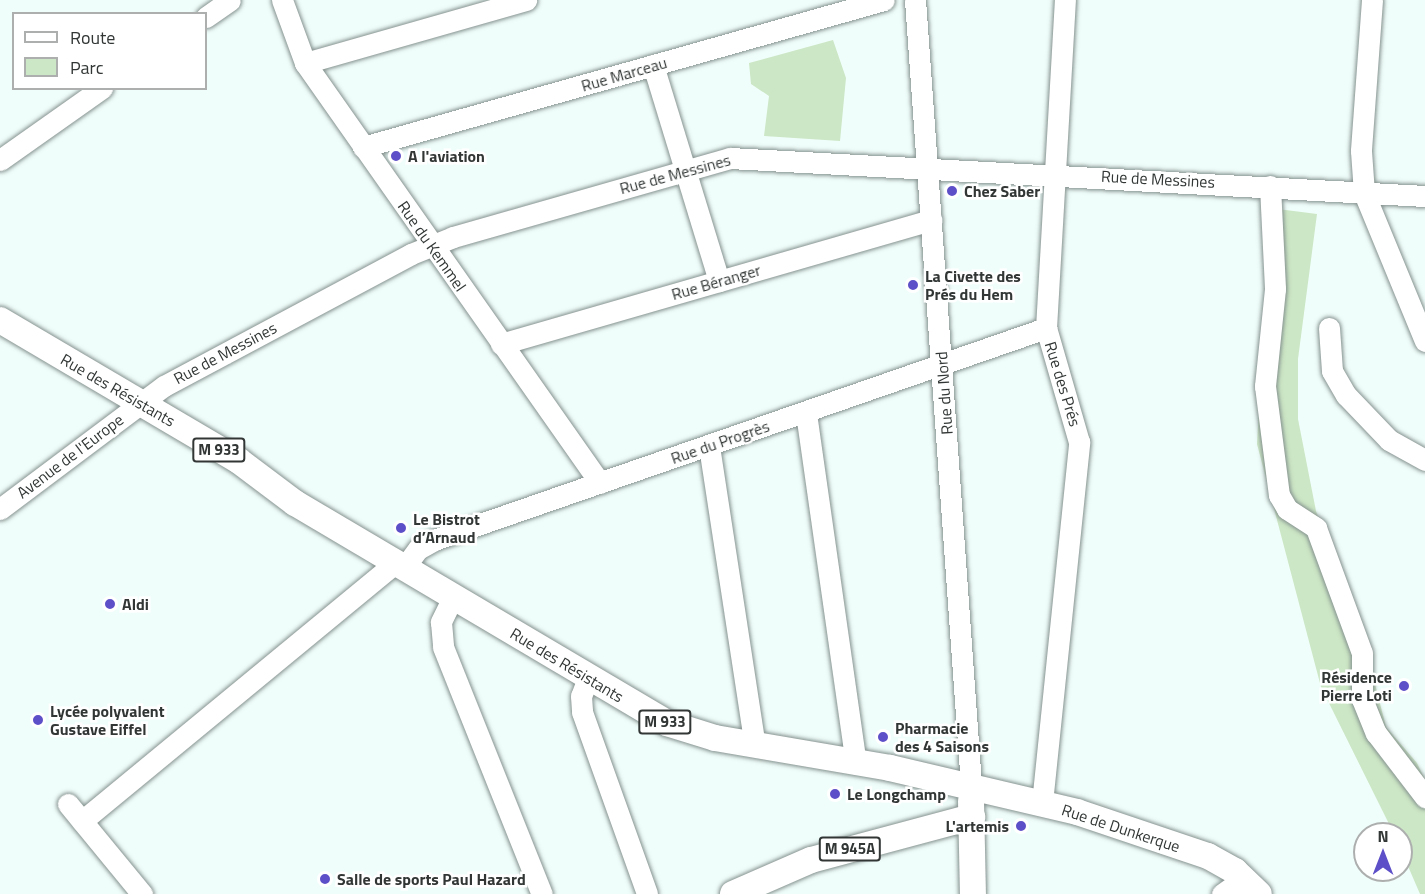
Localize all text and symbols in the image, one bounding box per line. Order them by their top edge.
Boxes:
legend [12,12,207,90]
text: Route [70,24,115,51]
street label: Rue Marceau [579,53,669,95]
text: Parc [70,54,104,81]
place label: A l'aviation [408,146,485,166]
marker: A l'aviation [389,149,403,163]
street label: Rue de Messines [618,150,732,198]
street label: Rue de Messines [1101,166,1215,192]
place label: Chez Saber [964,181,1040,201]
marker: Chez Saber [945,184,959,198]
street label: Rue du Kemmel [394,197,470,295]
street label: Rue Béranger [669,260,763,304]
place label: La Civette des Prés du Hem [925,266,1021,304]
marker: La Civette des Prés du Hem [906,278,920,292]
street label: Rue de Messines [170,318,280,388]
street label: Rue des Prés [1041,339,1085,429]
street label: Rue des Résistants [57,349,179,431]
street label: Rue du Nord [932,351,956,435]
street label: Avenue de l'Europe [13,410,127,502]
street label: Rue du Progrès [668,416,772,468]
road number: M 933 [192,438,246,462]
place label: Le Bistrot d’Arnaud [413,509,480,547]
marker: Le Bistrot d’Arnaud [394,521,408,535]
place label: Aldi [122,594,149,614]
marker: Aldi [103,597,117,611]
street label: Rue des Résistants [507,624,627,706]
place label: Résidence Pierre Loti [1321,667,1392,705]
marker: Résidence Pierre Loti [1397,679,1411,693]
place label: Lycée polyvalent Gustave Eiffel [50,701,165,739]
road number: M 933 [638,710,692,734]
marker: Lycée polyvalent Gustave Eiffel [31,713,45,727]
place label: Pharmacie des 4 Saisons [895,718,989,756]
marker: Pharmacie des 4 Saisons [876,730,890,744]
place label: Le Longchamp [847,784,946,804]
marker: Le Longchamp [828,787,842,801]
street label: Rue de Dunkerque [1059,800,1183,856]
place label: L'artemis [946,816,1009,836]
marker: L'artemis [1014,819,1028,833]
north arrow [1353,822,1413,882]
text: N [1377,824,1389,848]
road number: M 945A [818,837,882,861]
place label: Salle de sports Paul Hazard [337,869,526,889]
marker: Salle de sports Paul Hazard [318,872,332,886]

